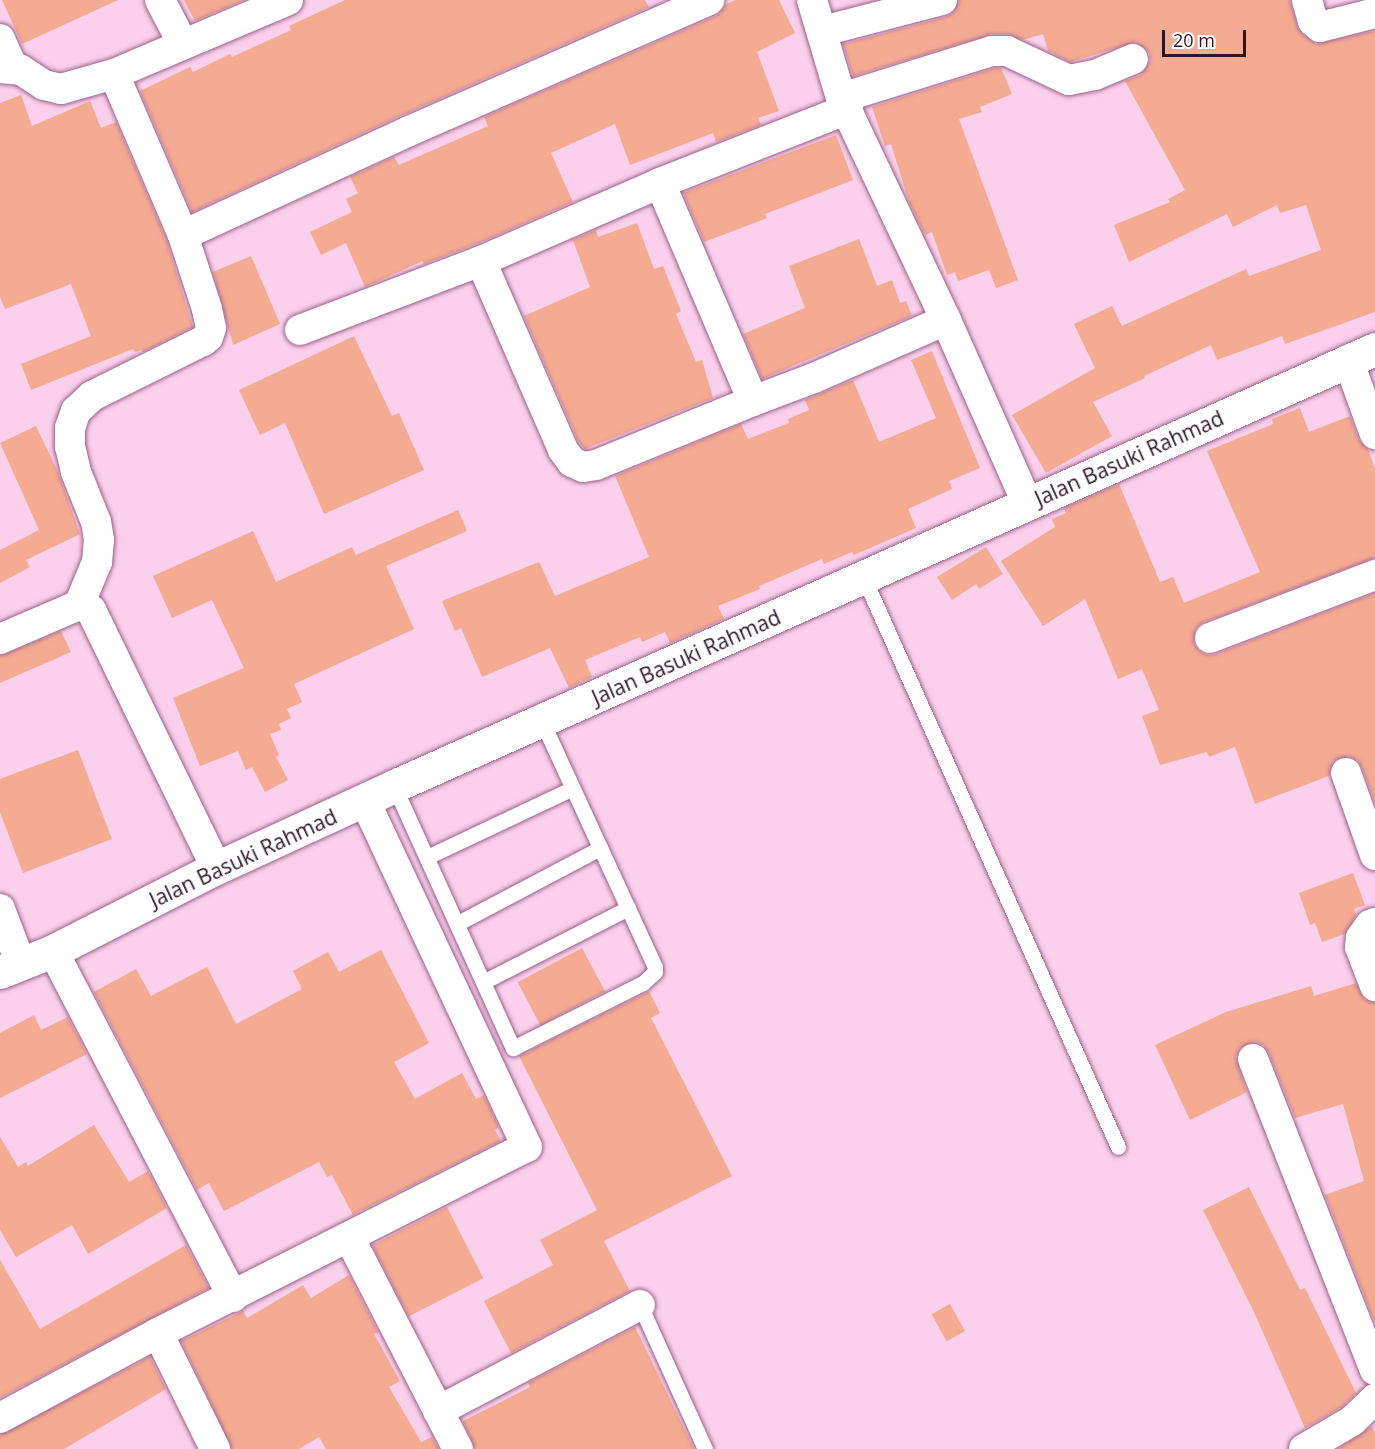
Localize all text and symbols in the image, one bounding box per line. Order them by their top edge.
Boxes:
scale bar [1165,18,1249,56]
text: 20 m [1173,28,1215,52]
street label: Jalan Basuki Rahmad [1031,405,1227,511]
street label: Jalan Basuki Rahmad [588,604,784,710]
street label: Jalan Basuki Rahmad [145,803,341,913]

